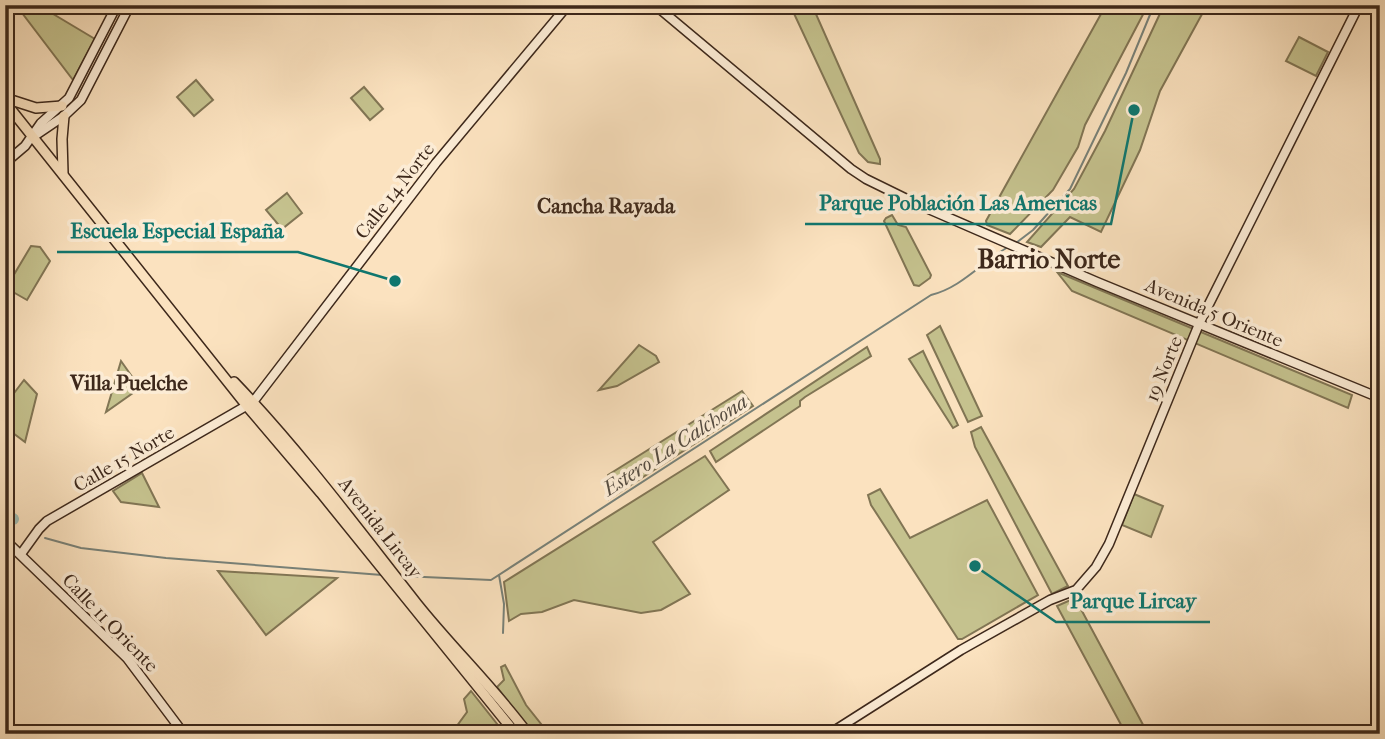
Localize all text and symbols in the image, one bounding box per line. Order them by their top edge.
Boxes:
street label: Calle 14 Norte [351,139,439,243]
callout: Parque Población Las Americas [805,182,1111,224]
text: Parque Población Las Americas [819,191,1097,215]
district label: Cancha Rayada [537,194,676,218]
callout: Escuela Especial España [57,210,298,252]
text: Escuela Especial España [70,219,285,243]
district label: Barrio Norte [978,244,1121,275]
street label: Avenida 5 Oriente [1141,274,1286,352]
street label: 19 Norte [1141,333,1187,405]
district label: Villa Puelche [69,371,188,395]
water label: Estero La Calchona [596,389,752,502]
street label: Calle 15 Norte [70,421,178,497]
street label: Avenida Lircay [333,472,427,584]
street label: Calle 11 Oriente [58,569,162,677]
callout: Parque Lircay [1056,580,1210,622]
text: Parque Lircay [1070,589,1198,613]

